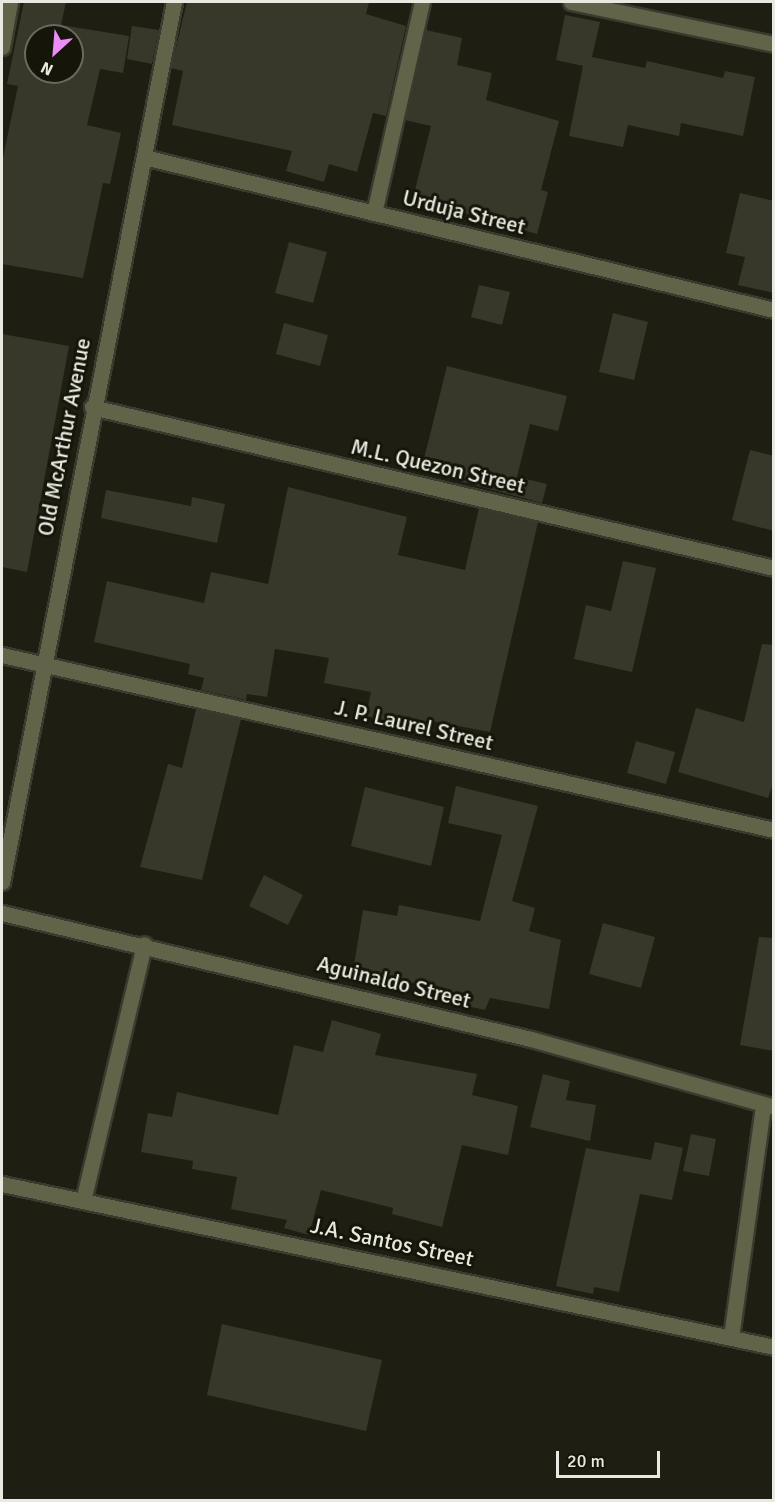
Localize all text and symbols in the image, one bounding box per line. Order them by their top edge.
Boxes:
north arrow [24,24,84,84]
text: N [38,57,56,80]
street label: Urduja Street [400,184,528,240]
street label: Old McArthur Avenue [32,336,96,538]
street label: M.L. Quezon Street [348,433,528,499]
street label: J. P. Laurel Street [332,694,496,756]
street label: Aguinaldo Street [314,950,474,1014]
street label: J.A. Santos Street [308,1212,476,1272]
scale bar [559,1439,662,1477]
text: 20 m [567,1450,605,1472]

